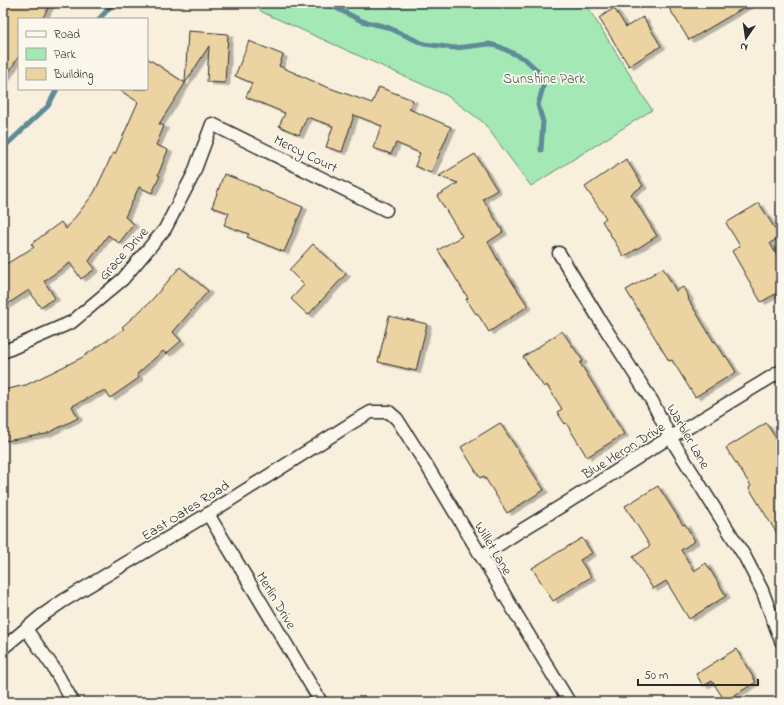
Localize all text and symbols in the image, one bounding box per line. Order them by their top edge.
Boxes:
legend [18,18,148,90]
north arrow [726,18,766,58]
text: Road [54,26,80,44]
text: N [739,38,749,55]
text: Park [54,46,76,64]
text: Building [53,66,93,85]
park label: Sunshine Park [503,69,586,90]
street label: Mercy Court [269,130,341,180]
street label: Grace Drive [94,222,154,286]
street label: Warbler Lane [661,400,715,474]
street label: Blue Heron Drive [577,417,670,486]
street label: East Oates Road [138,476,234,547]
street label: Willet Lane [468,518,517,580]
street label: Merlin Drive [250,568,301,634]
scale bar [638,661,758,687]
text: 50 m [644,667,668,685]

